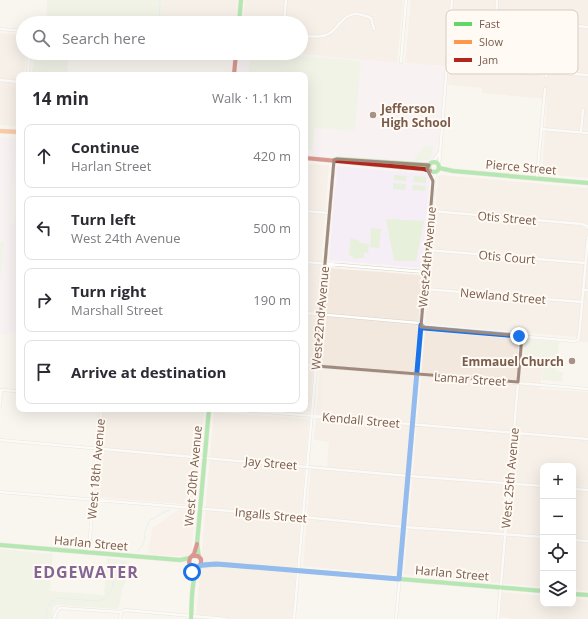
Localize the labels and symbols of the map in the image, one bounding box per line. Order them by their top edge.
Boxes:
legend [446,10,578,74]
text: Fast [479,16,500,31]
text: Slow [479,34,503,49]
text: Jam [478,52,498,67]
place label: Jefferson High School [380,100,451,131]
marker: Jefferson High School [368,110,378,120]
street label: Pierce Street [485,155,557,179]
street label: West 24th Avenue [414,206,440,308]
street label: Otis Street [477,207,537,229]
street label: Otis Court [478,246,536,268]
street label: West 22nd Avenue [307,265,333,371]
street label: Newland Street [459,284,547,308]
route end [510,327,528,345]
place label: Emmauel Church [462,353,564,370]
marker: Emmauel Church [567,356,577,366]
street label: Lamar Street [433,368,507,390]
street label: Kendall Street [321,408,401,432]
street label: West 18th Avenue [83,418,109,520]
street label: West 20th Avenue [180,425,206,527]
street label: West 25th Avenue [497,427,523,529]
street label: Jay Street [243,452,298,474]
street label: Ingalls Street [234,503,308,527]
street label: Harlan Street [53,531,129,555]
district label: EDGEWATER [33,561,139,583]
street label: Harlan Street [414,561,490,585]
route start [183,563,201,581]

